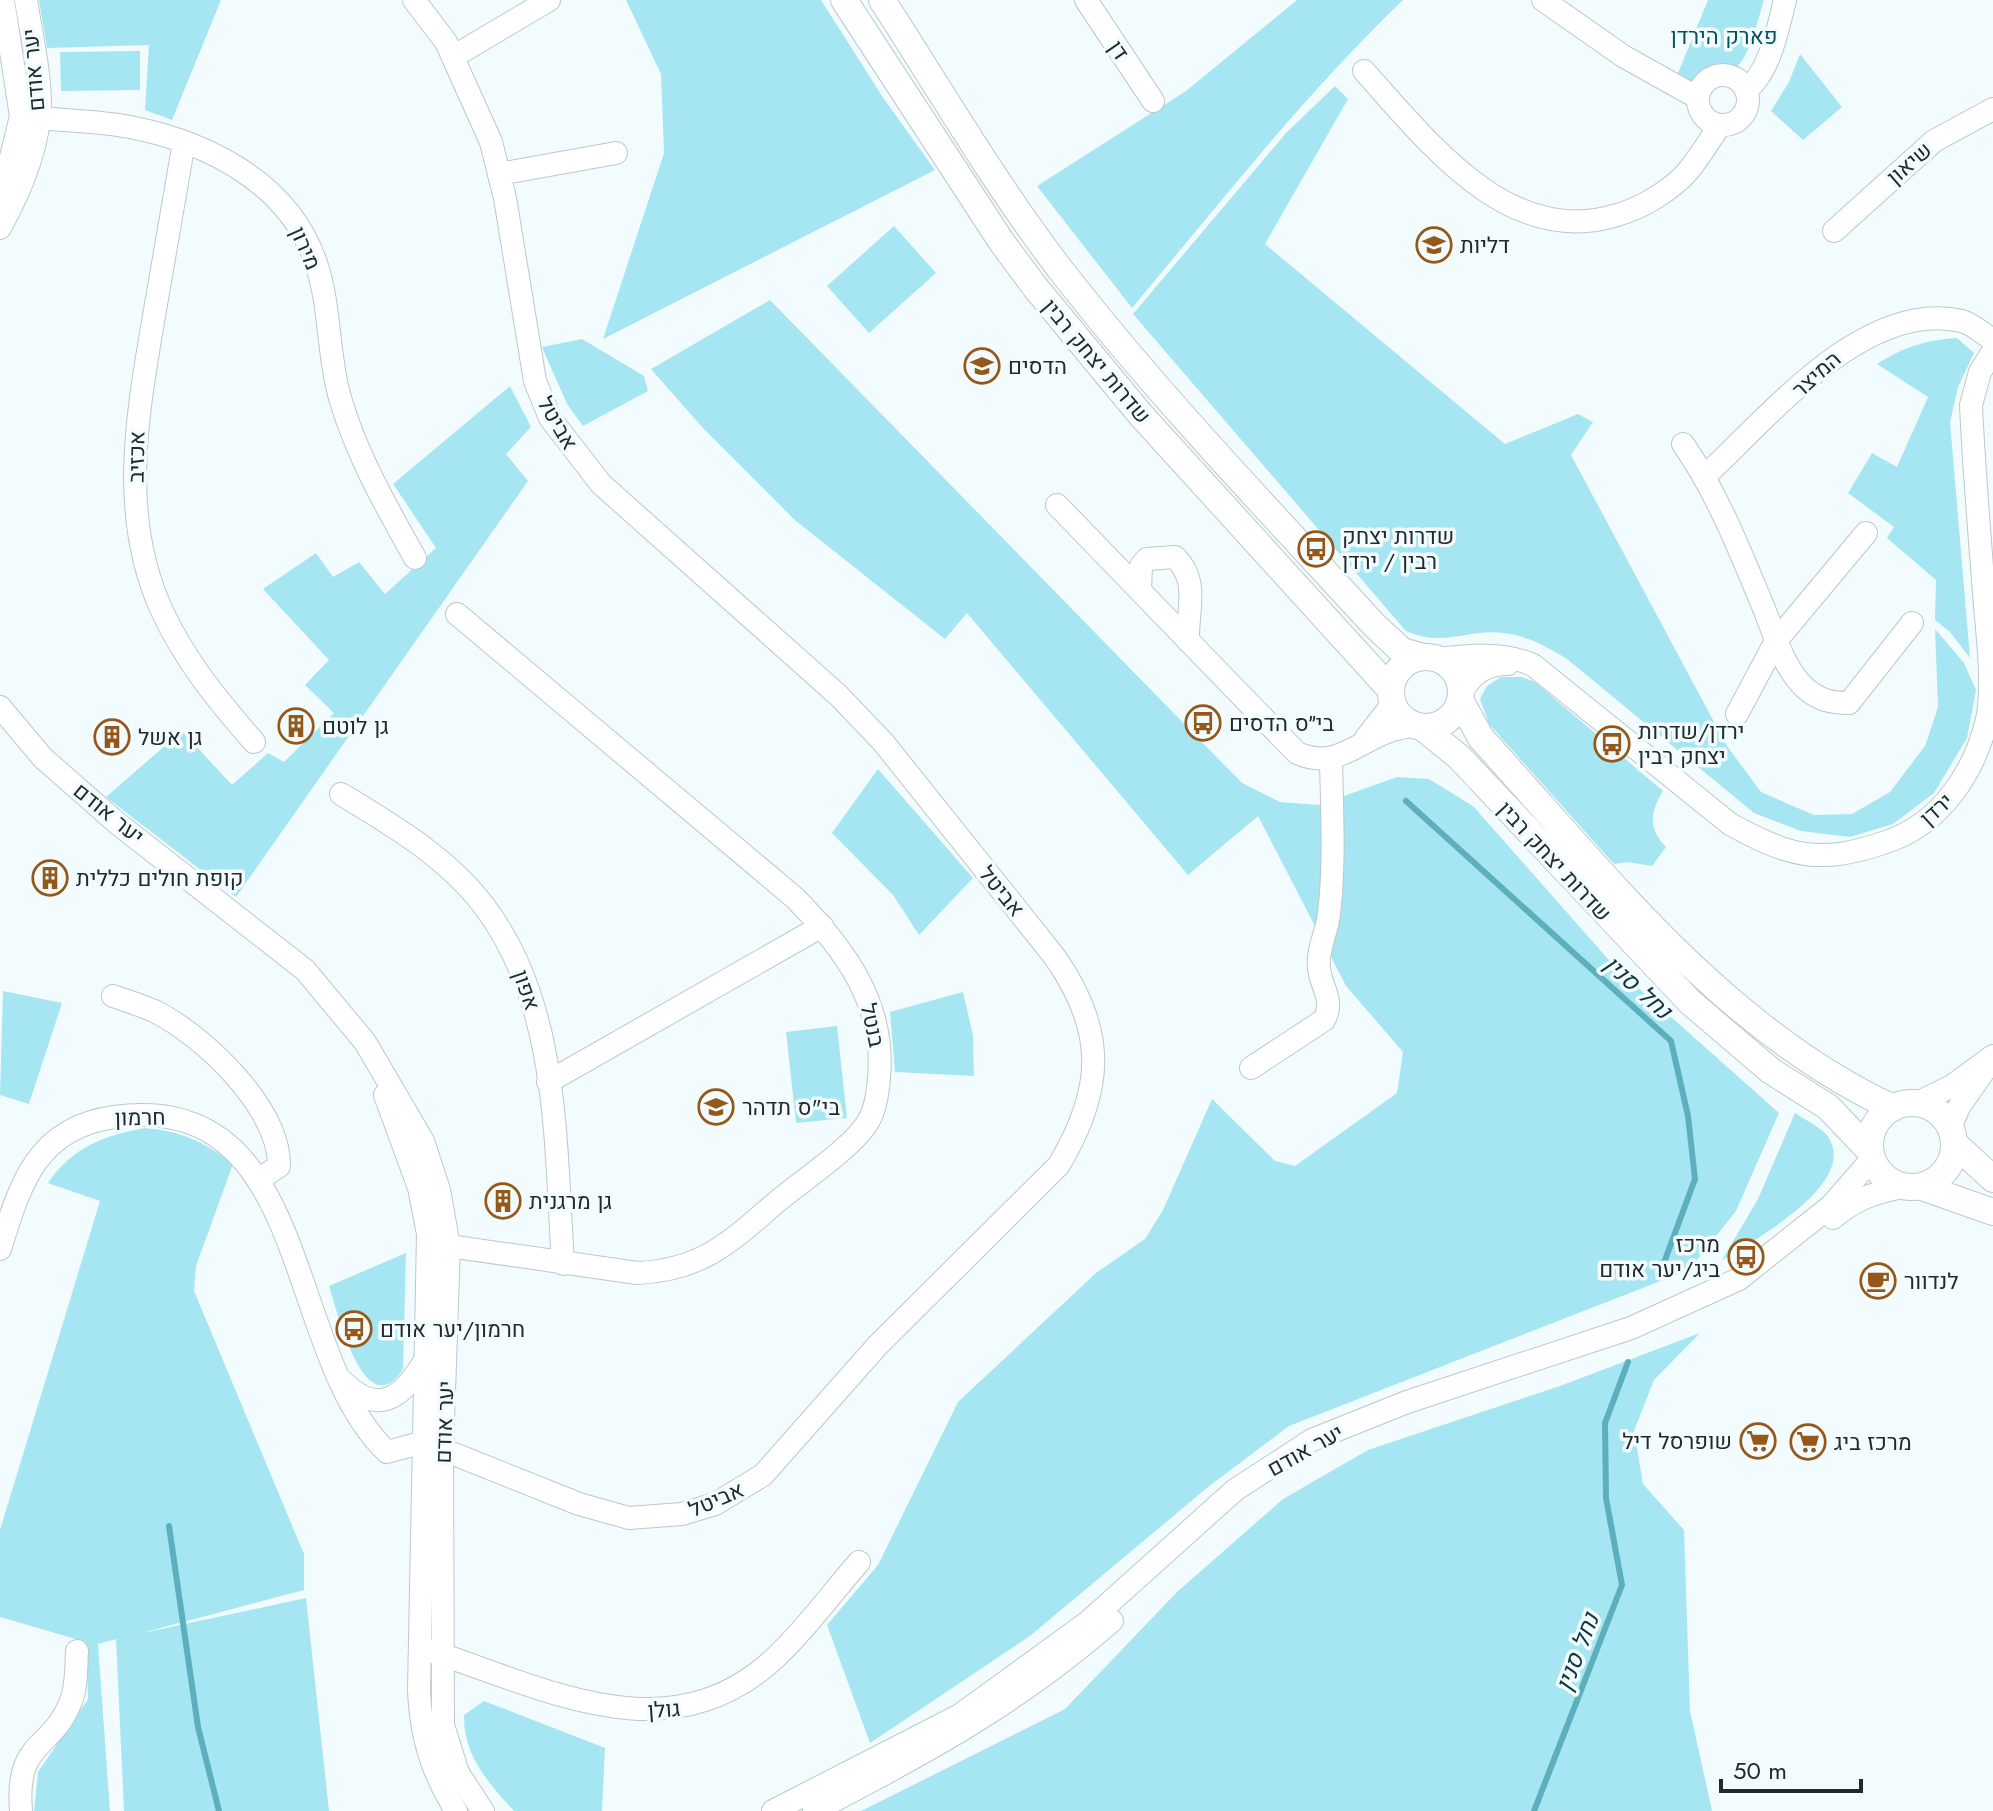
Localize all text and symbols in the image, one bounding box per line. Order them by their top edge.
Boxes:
park label: פארק הירדן [1670,20,1778,52]
street label: יער אודם [13,27,53,113]
street label: דן [1101,34,1137,66]
street label: שיאון [1879,134,1939,192]
street label: מירון [282,221,330,275]
school or university icon: דליות [1415,226,1453,264]
place label: דליות [1460,229,1510,261]
street label: שדרות יצחק רבין [1035,292,1159,430]
street label: המיצר [1784,343,1848,405]
school or university icon: הדסים [963,347,1001,385]
place label: הדסים [1008,350,1067,382]
street label: אביטל [530,390,586,456]
street label: אכזיב [120,431,152,483]
place label: שדרות יצחק רבין / ירדן [1342,520,1454,577]
bus stop icon: שדרות יצחק רבין / ירדן [1297,530,1335,568]
bus stop icon: בי״ס הדסים [1184,704,1222,742]
building icon: גן לוטם [277,707,315,745]
place label: בי״ס הדסים [1229,707,1335,739]
place label: גן לוטם [322,710,389,742]
place label: ירדן/שדרות יצחק רבין [1638,715,1745,772]
building icon: גן אשל [93,718,131,756]
place label: גן אשל [138,721,202,753]
bus stop icon: ירדן/שדרות יצחק רבין [1593,725,1631,763]
street label: יער אודם [67,775,151,851]
street label: ירדן [1912,785,1960,833]
street label: שדרות יצחק רבין [1491,794,1619,928]
building icon: קופת חולים כללית [31,859,69,897]
street label: אביטל [972,859,1032,923]
place label: קופת חולים כללית [76,862,243,894]
water label: נחל סנין [1596,947,1681,1029]
street label: אפון [505,966,549,1014]
street label: בנטל [853,1000,893,1050]
school or university icon: בי"ס תדהר [697,1088,735,1126]
place label: בי"ס תדהר [742,1091,840,1123]
street label: חרמון [114,1101,166,1133]
building icon: גן מרגנית [484,1182,522,1220]
place label: גן מרגנית [529,1185,612,1217]
place label: מרכז ביג/יער אודם [1599,1228,1720,1285]
bus stop icon: מרכז ביג/יער אודם [1727,1238,1765,1276]
cafe icon: לנדוור [1859,1262,1897,1300]
place label: לנדוור [1904,1265,1959,1297]
bus stop icon: חרמון/יער אודם [335,1310,373,1348]
place label: חרמון/יער אודם [380,1313,525,1345]
street label: יער אודם [427,1380,461,1464]
street label: יער אודם [1261,1416,1349,1484]
supermarket icon: שופרסל דיל [1739,1422,1777,1460]
supermarket icon: מרכז ביג [1789,1423,1827,1461]
place label: שופרסל דיל [1622,1425,1732,1457]
place label: מרכז ביג [1834,1426,1912,1458]
street label: אביטל [683,1473,749,1525]
water label: נחל סנין [1546,1606,1609,1696]
street label: גולן [647,1692,681,1726]
scale bar [1721,1743,1861,1793]
text: 50 m [1733,1753,1787,1788]

